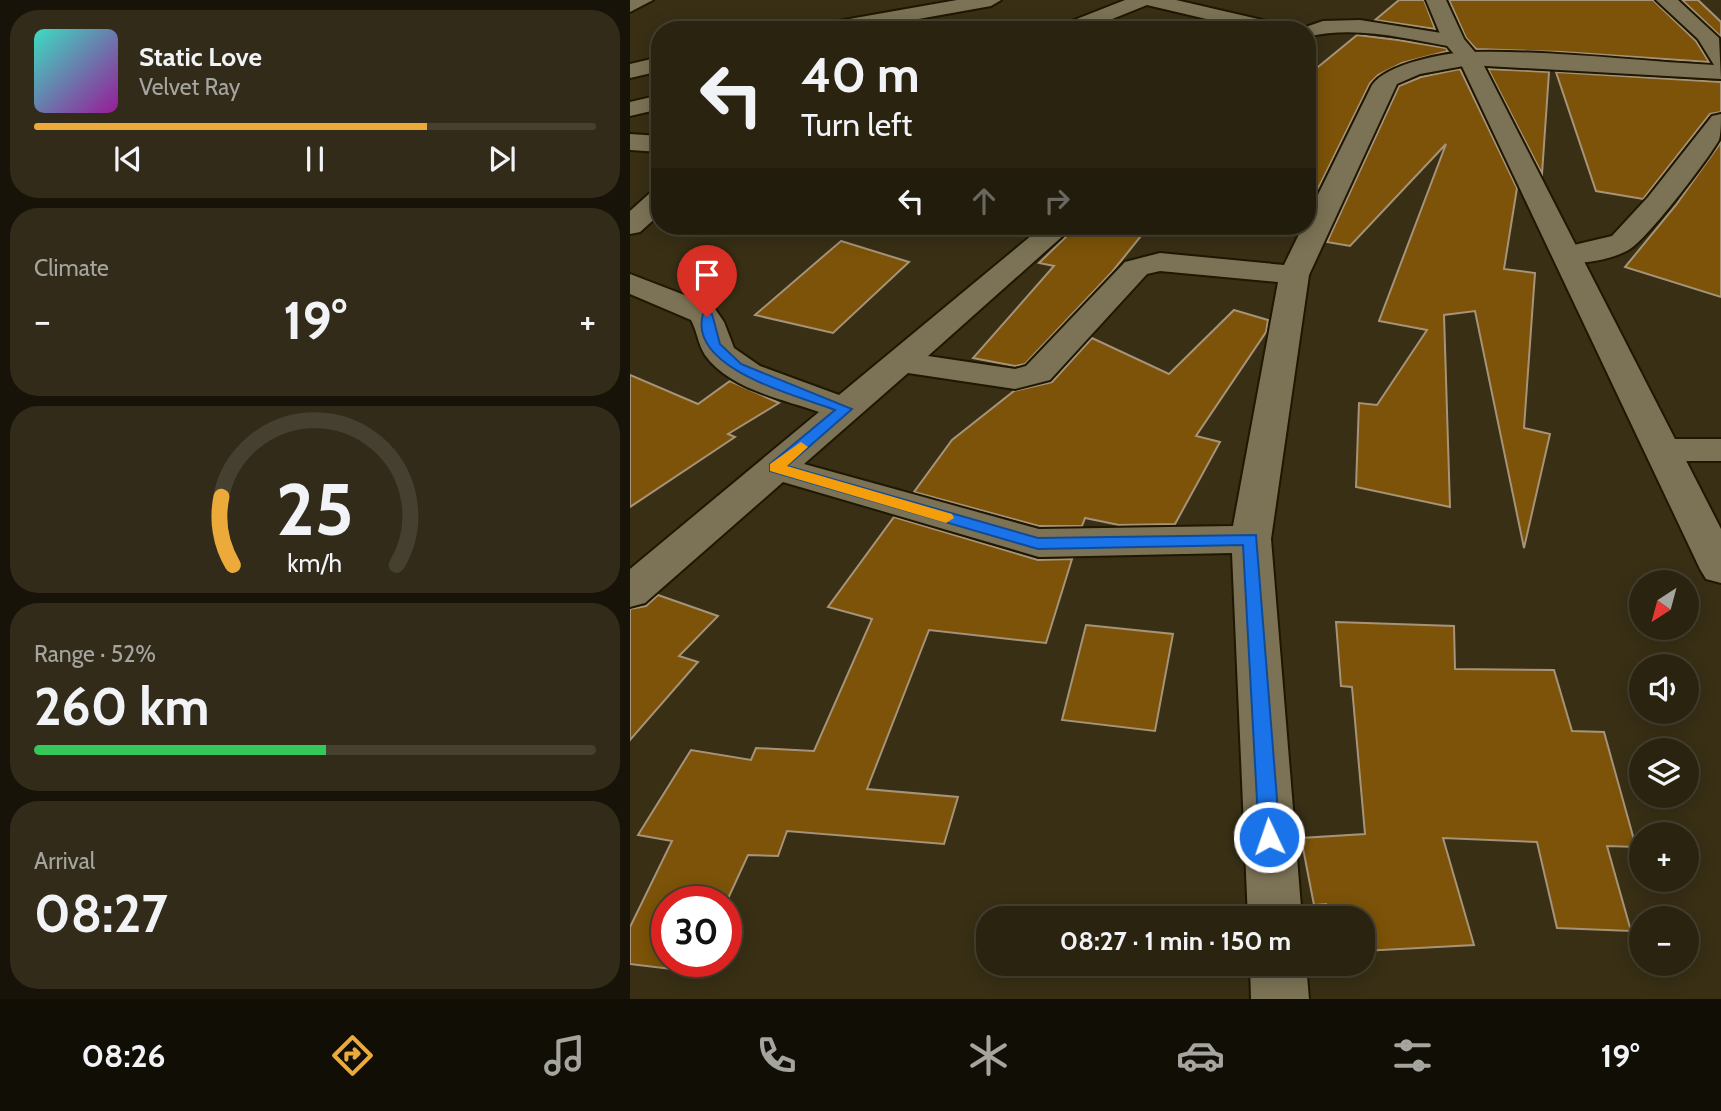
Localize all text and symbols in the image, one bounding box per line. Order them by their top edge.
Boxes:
text: Static Love [139,41,262,73]
text: 40 m [801,45,920,104]
icon: left [686,49,777,140]
text: Velvet Ray [139,73,240,101]
text: Turn left [801,105,912,144]
icon: previous [109,140,147,178]
icon: pause [296,140,334,178]
icon: next [483,140,521,178]
icon: left [892,182,930,220]
icon: ahead [965,182,1003,220]
icon: right [1038,182,1076,220]
pin [677,245,737,317]
text: Climate [34,254,109,282]
icon: arrive [688,256,726,294]
text: 19° [283,289,347,352]
text: − [34,297,51,344]
text: + [579,297,596,344]
text: 25 [276,466,354,554]
text: km/h [288,548,342,578]
north arrow [1629,570,1699,640]
map controls [1629,570,1699,976]
text: Range · 52% [34,640,156,668]
button: sound [1629,654,1699,724]
text: 260 km [34,675,210,738]
button: layers [1629,738,1699,808]
position arrow [1232,800,1306,874]
button: + [1629,822,1699,892]
text: Arrival [34,847,95,875]
text: 08:27 [34,882,168,945]
speed limit sign: 30 [651,886,742,977]
button: − [1629,906,1699,976]
text: 08:27 · 1 min · 150 m [1060,925,1291,957]
icon: directions [328,1031,377,1080]
icon: music [540,1031,589,1080]
icon: phone [752,1031,801,1080]
icon: climate [964,1031,1013,1080]
icon: car [1176,1031,1225,1080]
icon: filters [1388,1031,1437,1080]
text: 08:26 [82,1036,165,1075]
text: 19° [1600,1036,1639,1075]

